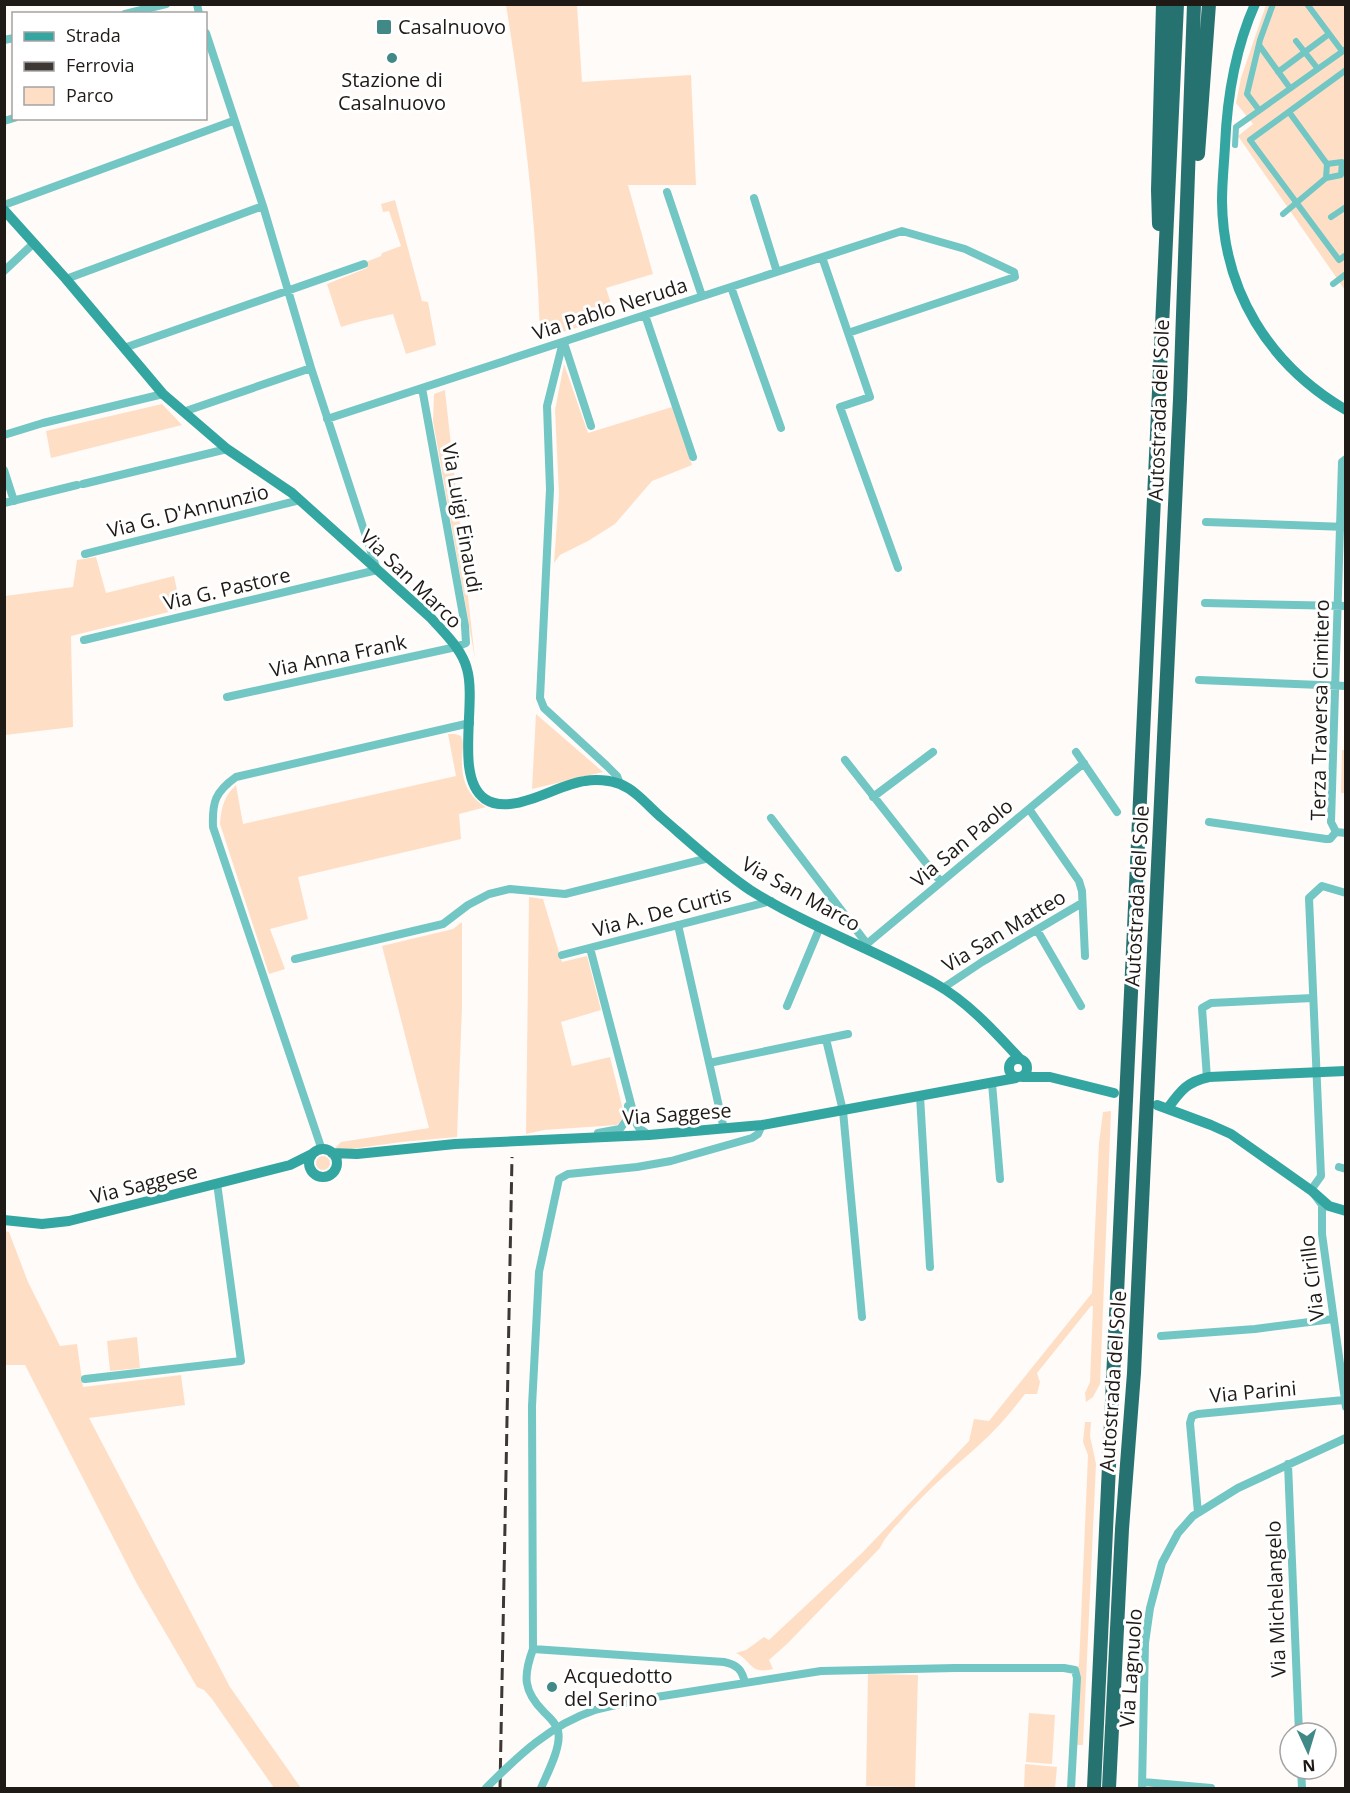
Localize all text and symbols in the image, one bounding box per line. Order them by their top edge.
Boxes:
legend [12,12,207,120]
place label: Casalnuovo [398,13,506,40]
marker: Casalnuovo [375,18,393,36]
text: Strada [66,23,121,47]
marker: Stazione di Casalnuovo [385,51,399,65]
text: Ferrovia [66,53,134,77]
place label: Stazione di Casalnuovo [338,66,446,116]
text: Parco [66,83,114,107]
street label: Via Pablo Neruda [529,271,691,346]
street label: Autostrada del Sole [1142,319,1175,501]
street label: Via Luigi Einaudi [436,441,489,595]
street label: Via G. D'Annunzio [104,477,271,544]
street label: Via San Marco [355,523,468,634]
street label: Via G. Pastore [161,561,293,616]
street label: Terza Traversa Cimitero [1304,599,1335,821]
street label: Via Anna Frank [267,628,409,683]
street label: Via San Paolo [905,792,1018,893]
street label: Autostrada del Sole [1118,805,1155,987]
street label: Via San Marco [737,850,865,937]
street label: Via A. De Curtis [590,880,734,943]
street label: Via San Matteo [937,883,1070,978]
street label: Via Saggese [622,1096,732,1131]
street label: Via Saggese [88,1157,200,1210]
street label: Via Cirillo [1293,1234,1330,1323]
street label: Autostrada del Sole [1093,1289,1132,1472]
street label: Via Parini [1208,1374,1297,1409]
street label: Via Michelangelo [1259,1520,1292,1678]
street label: Via Lagnuolo [1113,1607,1148,1728]
place label: Acquedotto del Serino [564,1662,673,1712]
marker: Acquedotto del Serino [545,1680,559,1694]
north arrow [1278,1721,1338,1781]
text: N [1302,1755,1316,1777]

